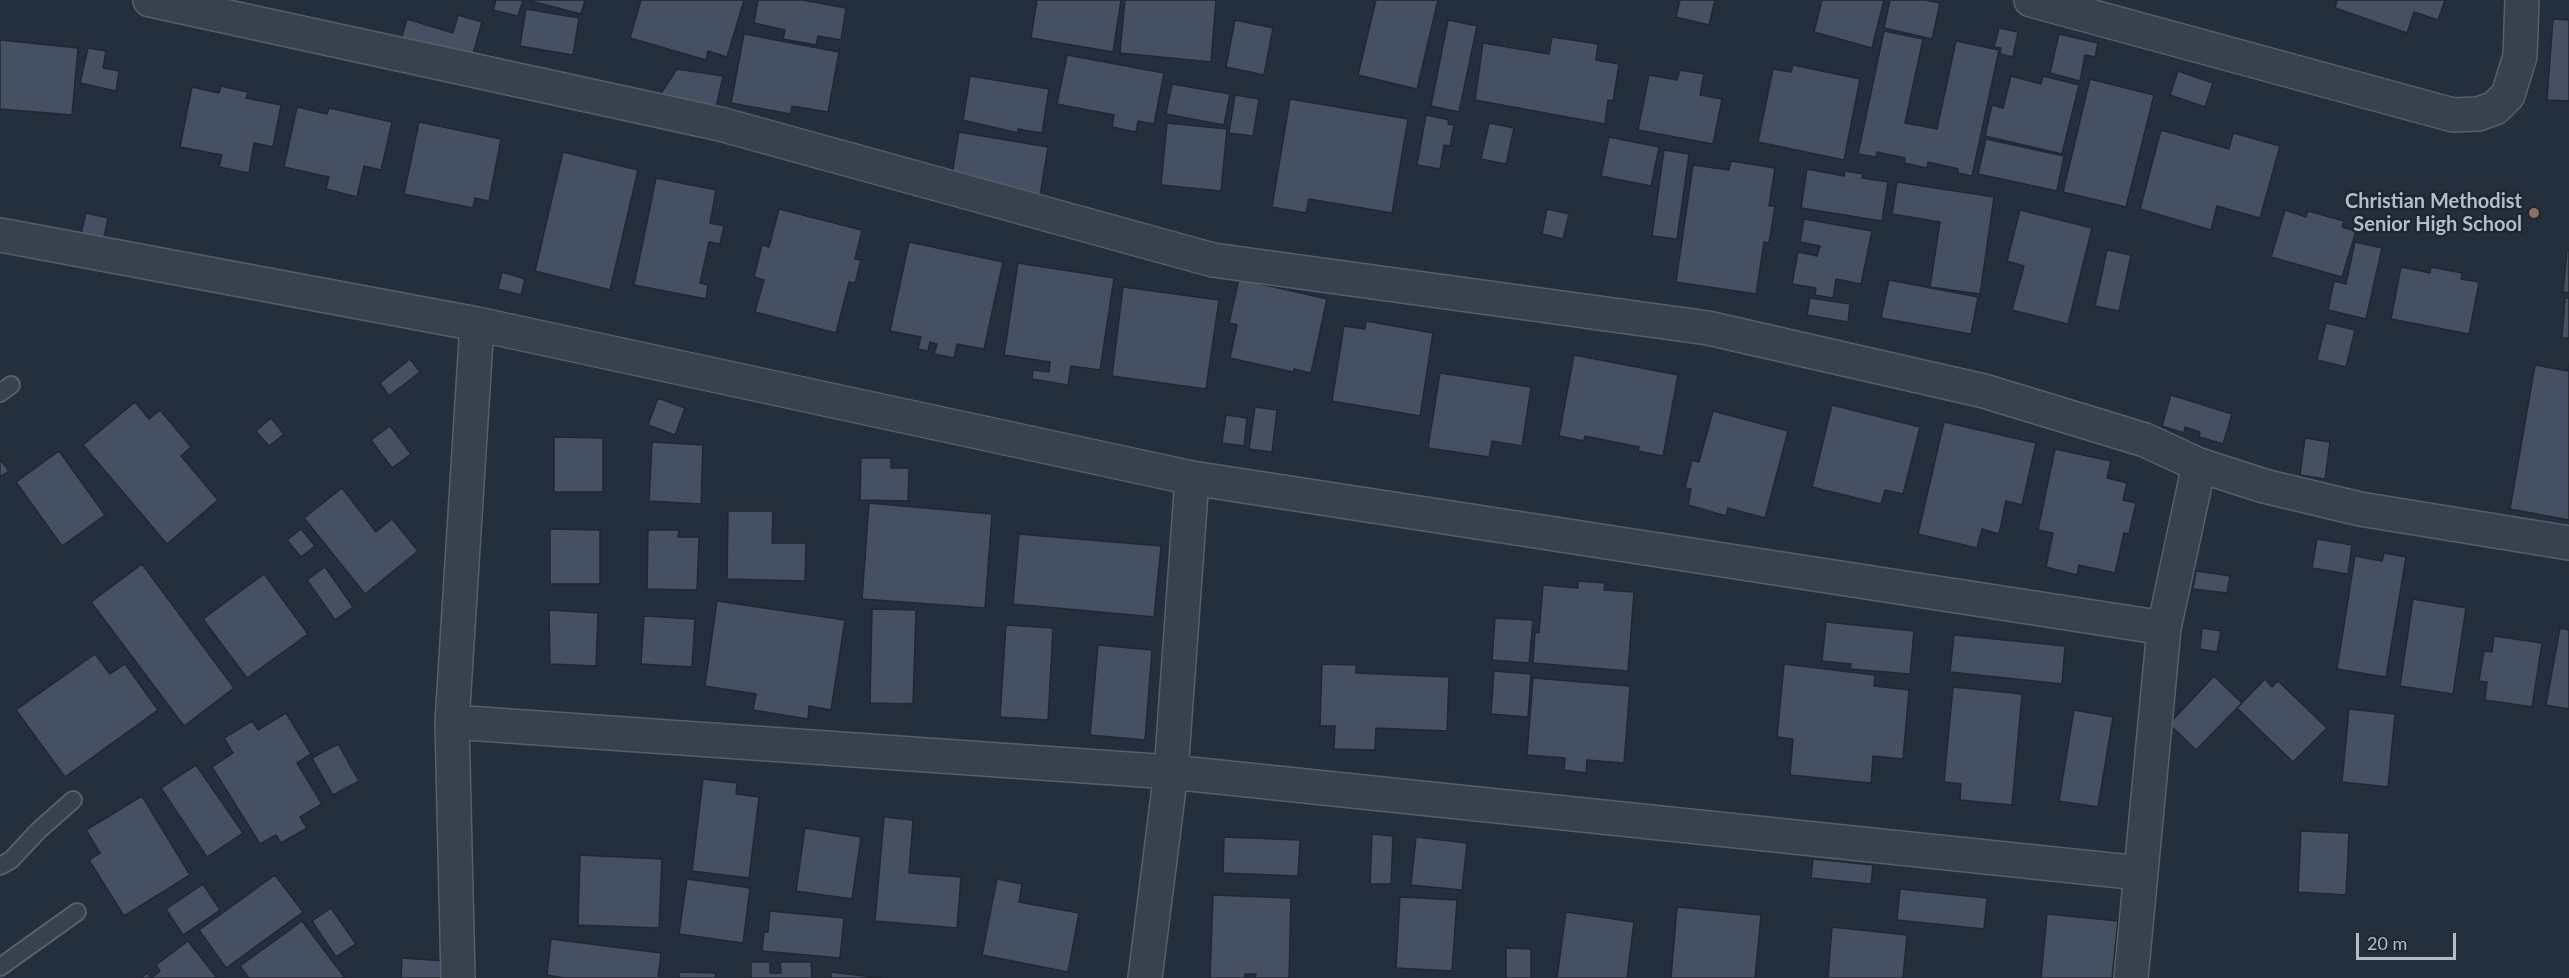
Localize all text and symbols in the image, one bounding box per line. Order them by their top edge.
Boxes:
place label: Christian Methodist Senior High School [2345,190,2522,237]
marker: Christian Methodist Senior High School [2527,206,2541,220]
scale bar [2359,921,2460,959]
text: 20 m [2367,932,2407,954]

